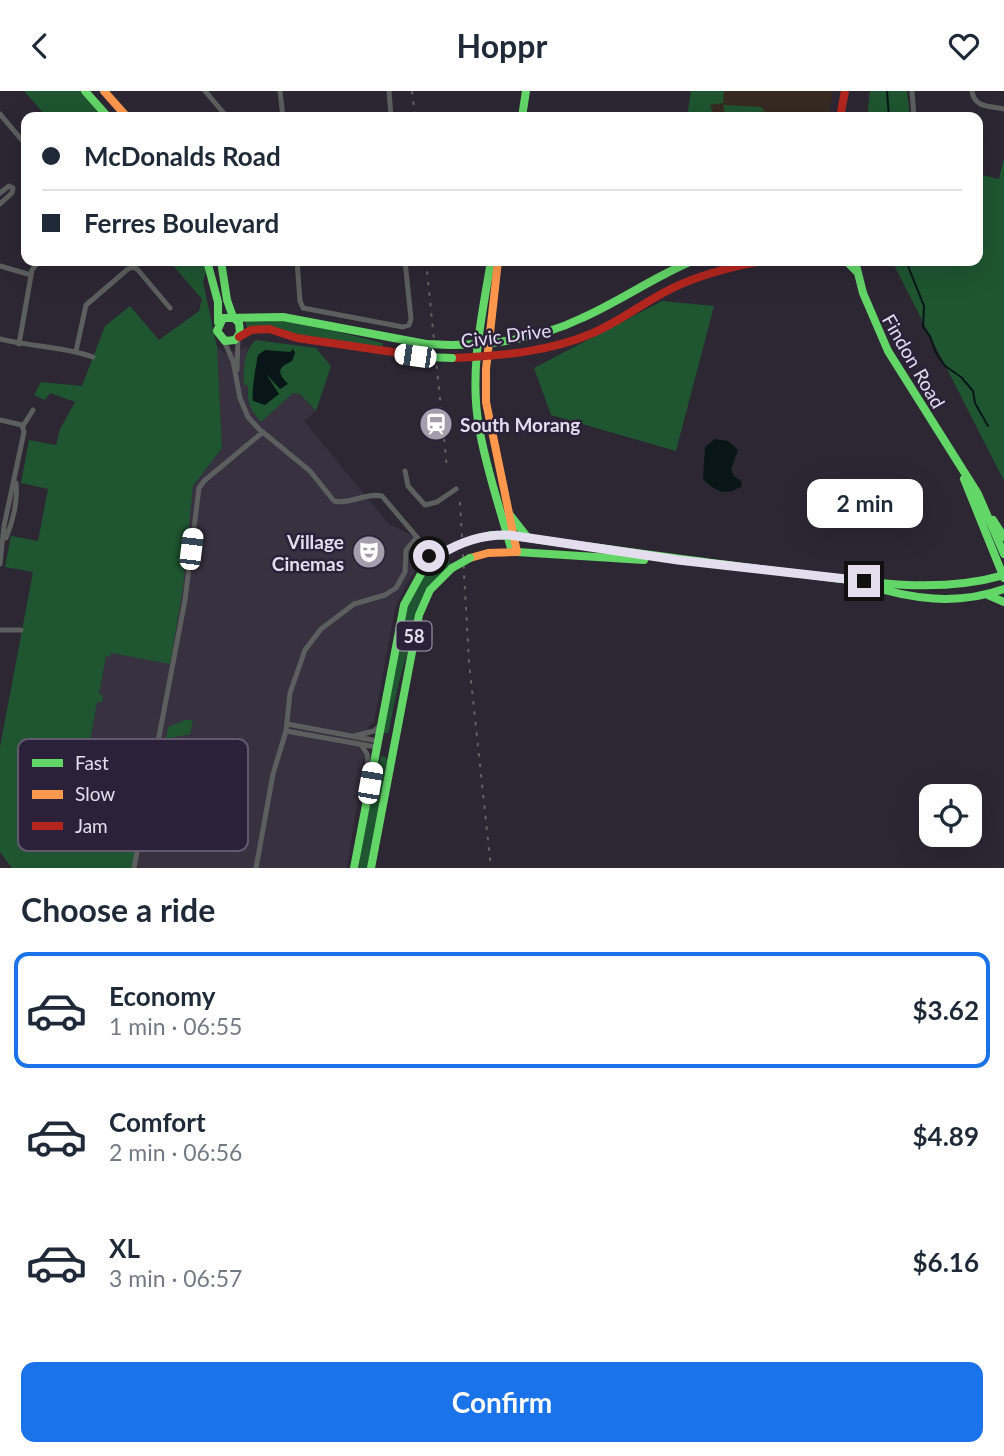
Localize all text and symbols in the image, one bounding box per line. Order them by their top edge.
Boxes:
text: Hoppr [457,26,547,65]
icon: back [21,27,59,65]
icon: heart [945,27,983,65]
text: McDonalds Road [84,140,281,172]
text: Ferres Boulevard [84,207,279,239]
street label: Findon Road [878,310,950,412]
street label: Civic Drive [460,318,552,352]
car [393,343,438,369]
station icon: South Morang [417,405,455,443]
place label: South Morang [460,413,580,436]
callout: 2 min [806,479,922,529]
text: 2 min [836,489,894,517]
car [179,527,204,571]
place label: Village Cinemas [272,530,344,575]
theatre icon: Village Cinemas [350,533,388,571]
route start [413,540,445,572]
route end [848,565,880,597]
road number: 58 [396,621,432,651]
legend [18,739,248,851]
text: Fast [75,751,109,774]
car [357,760,384,806]
text: Slow [75,782,115,805]
map controls [919,784,982,847]
button: locate [919,784,982,847]
text: Jam [75,814,108,837]
text: Choose a ride [21,890,215,929]
icon: car [25,979,88,1042]
text: Economy [109,980,215,1012]
text: $3.62 [913,994,979,1026]
text: 1 min · 06:55 [109,1012,242,1040]
icon: car [25,1105,88,1168]
text: Comfort [109,1106,206,1138]
text: $4.89 [913,1120,979,1152]
text: 2 min · 06:56 [109,1138,242,1166]
icon: car [25,1231,88,1294]
text: XL [109,1232,140,1264]
text: $6.16 [913,1246,979,1278]
text: 3 min · 06:57 [109,1264,242,1292]
button: Confirm [21,1362,983,1442]

